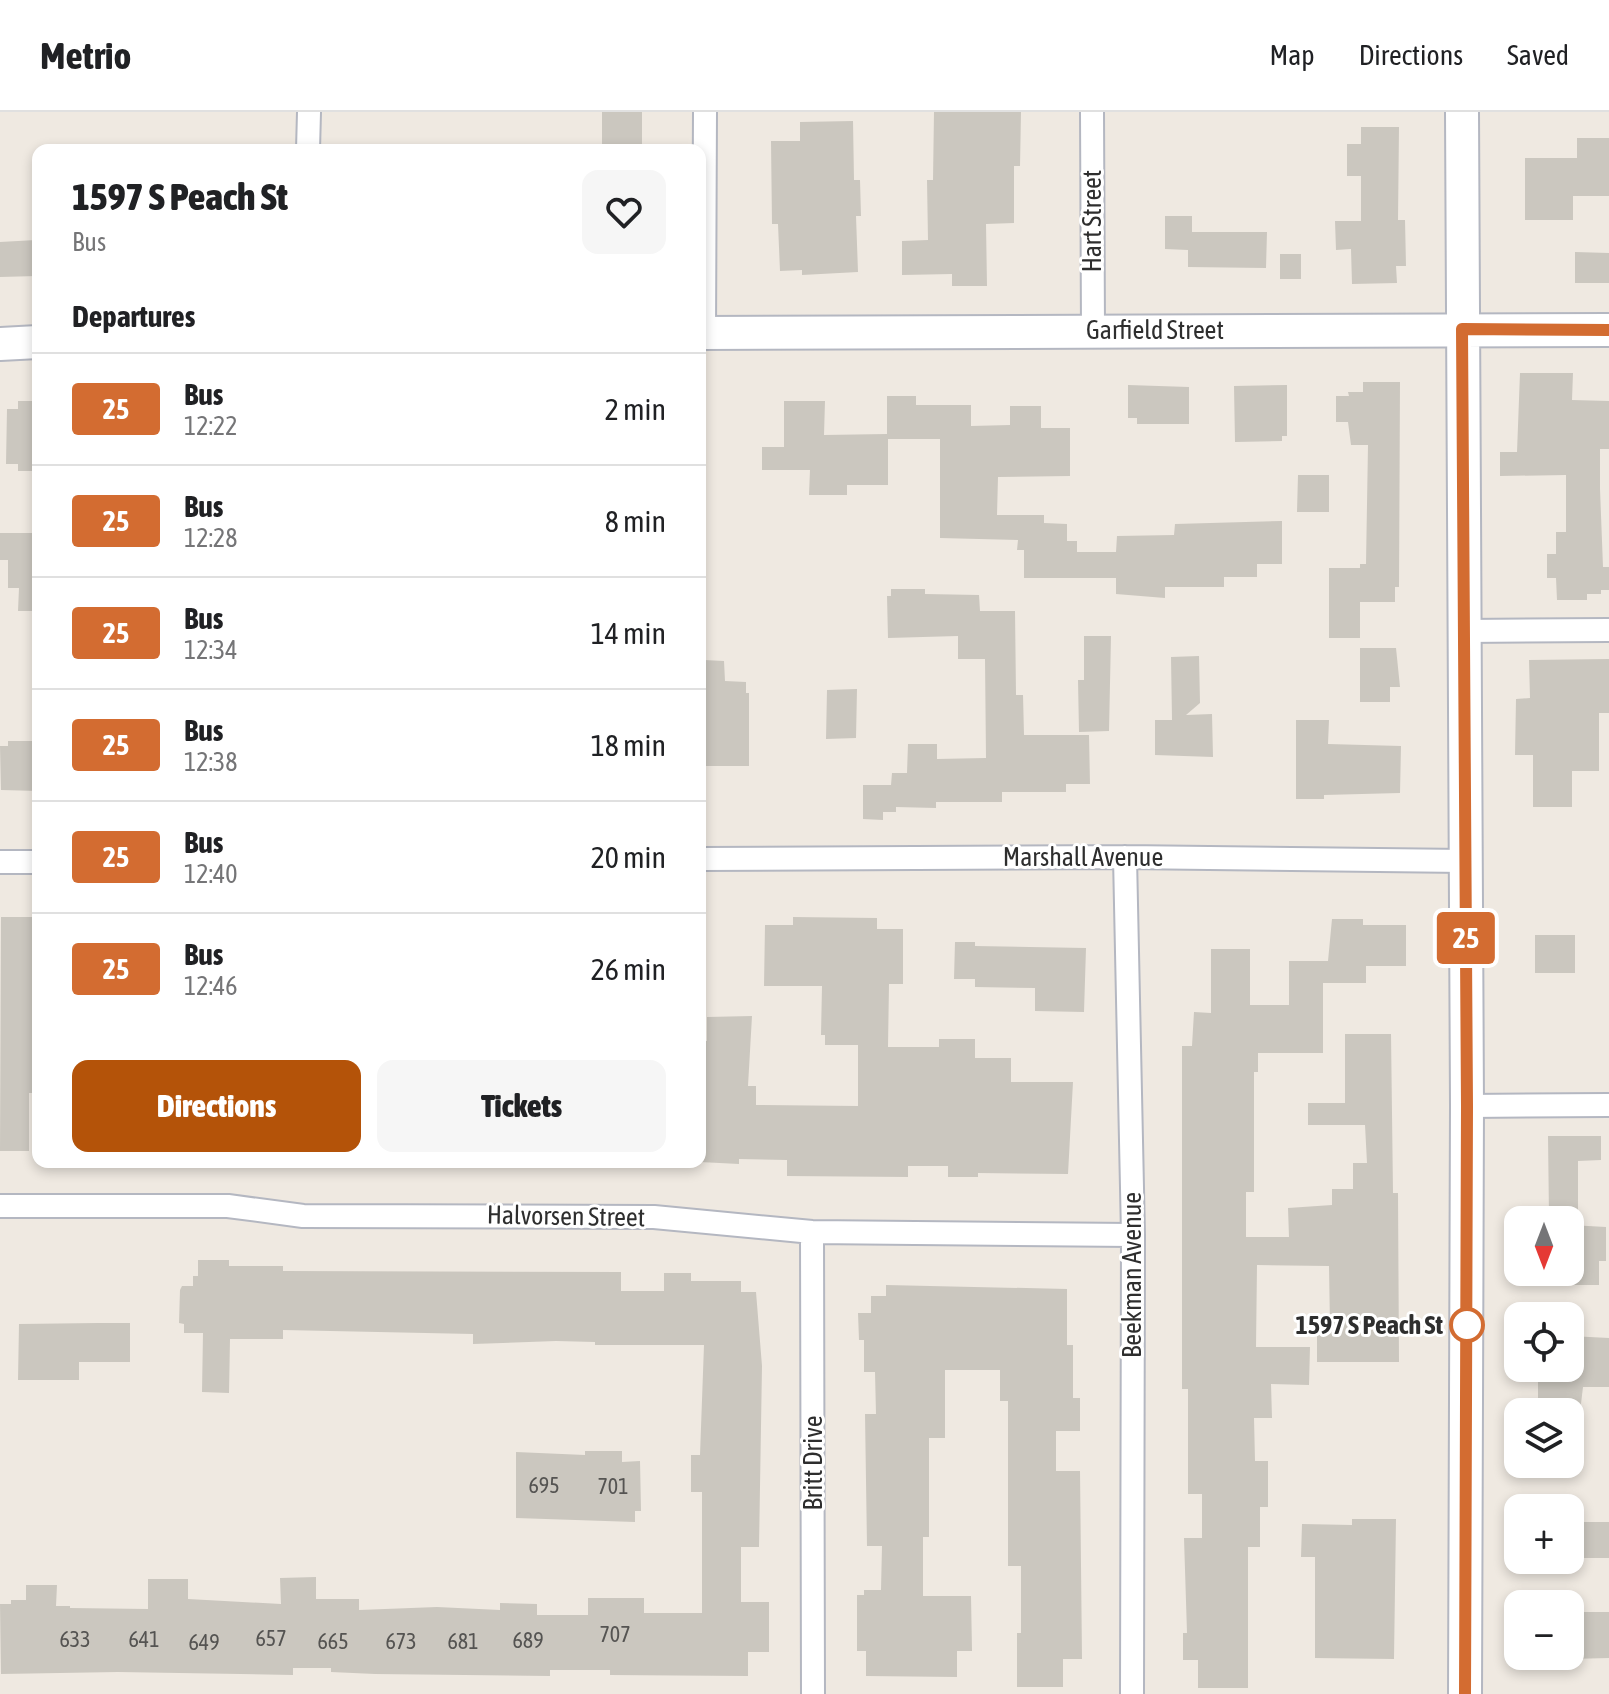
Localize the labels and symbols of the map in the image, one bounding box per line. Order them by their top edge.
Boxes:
street label: Hart Street [1077,170,1107,272]
street label: Garfield Street [1086,315,1224,345]
street label: Marshall Avenue [1003,842,1163,872]
line badge: 25 [1430,912,1502,964]
street label: Beekman Avenue [1117,1192,1147,1358]
street label: Halvorsen Street [487,1200,645,1232]
north arrow [1504,1206,1584,1286]
marker: 1597 S Peach St [1450,1308,1484,1342]
place label: 1597 S Peach St [1296,1310,1444,1340]
street label: Britt Drive [798,1416,828,1510]
house number: 695 [528,1472,560,1498]
house number: 701 [597,1473,629,1499]
house number: 707 [599,1621,631,1647]
house number: 657 [255,1625,287,1651]
house number: 633 [59,1626,91,1652]
house number: 641 [128,1626,160,1652]
house number: 689 [512,1627,544,1653]
house number: 665 [317,1628,349,1654]
house number: 673 [385,1628,417,1654]
house number: 681 [447,1628,479,1654]
house number: 649 [188,1629,220,1655]

